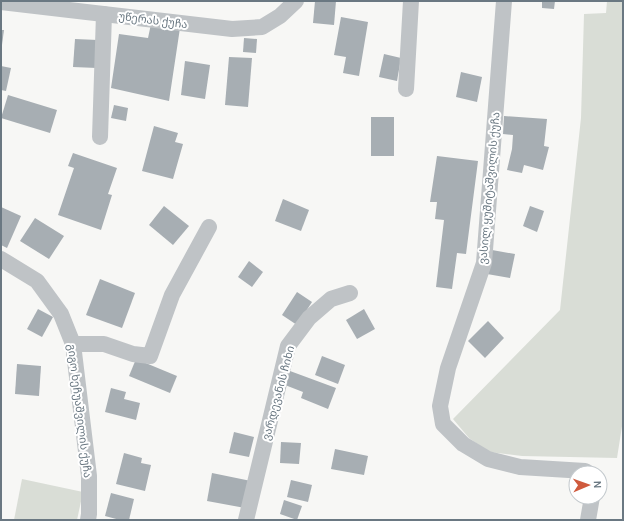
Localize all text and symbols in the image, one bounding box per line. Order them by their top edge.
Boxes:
street label: უწერას ქუჩა [118,10,188,31]
street label: ვასილ ყუშიტაშვილის ქუჩა [476,111,503,265]
street label: გიგო ხეჩუაშვილის ქუჩა [65,343,94,479]
street label: ვარდევანის ჩიხი [260,344,297,442]
north arrow [568,465,608,505]
text: N [591,480,604,489]

